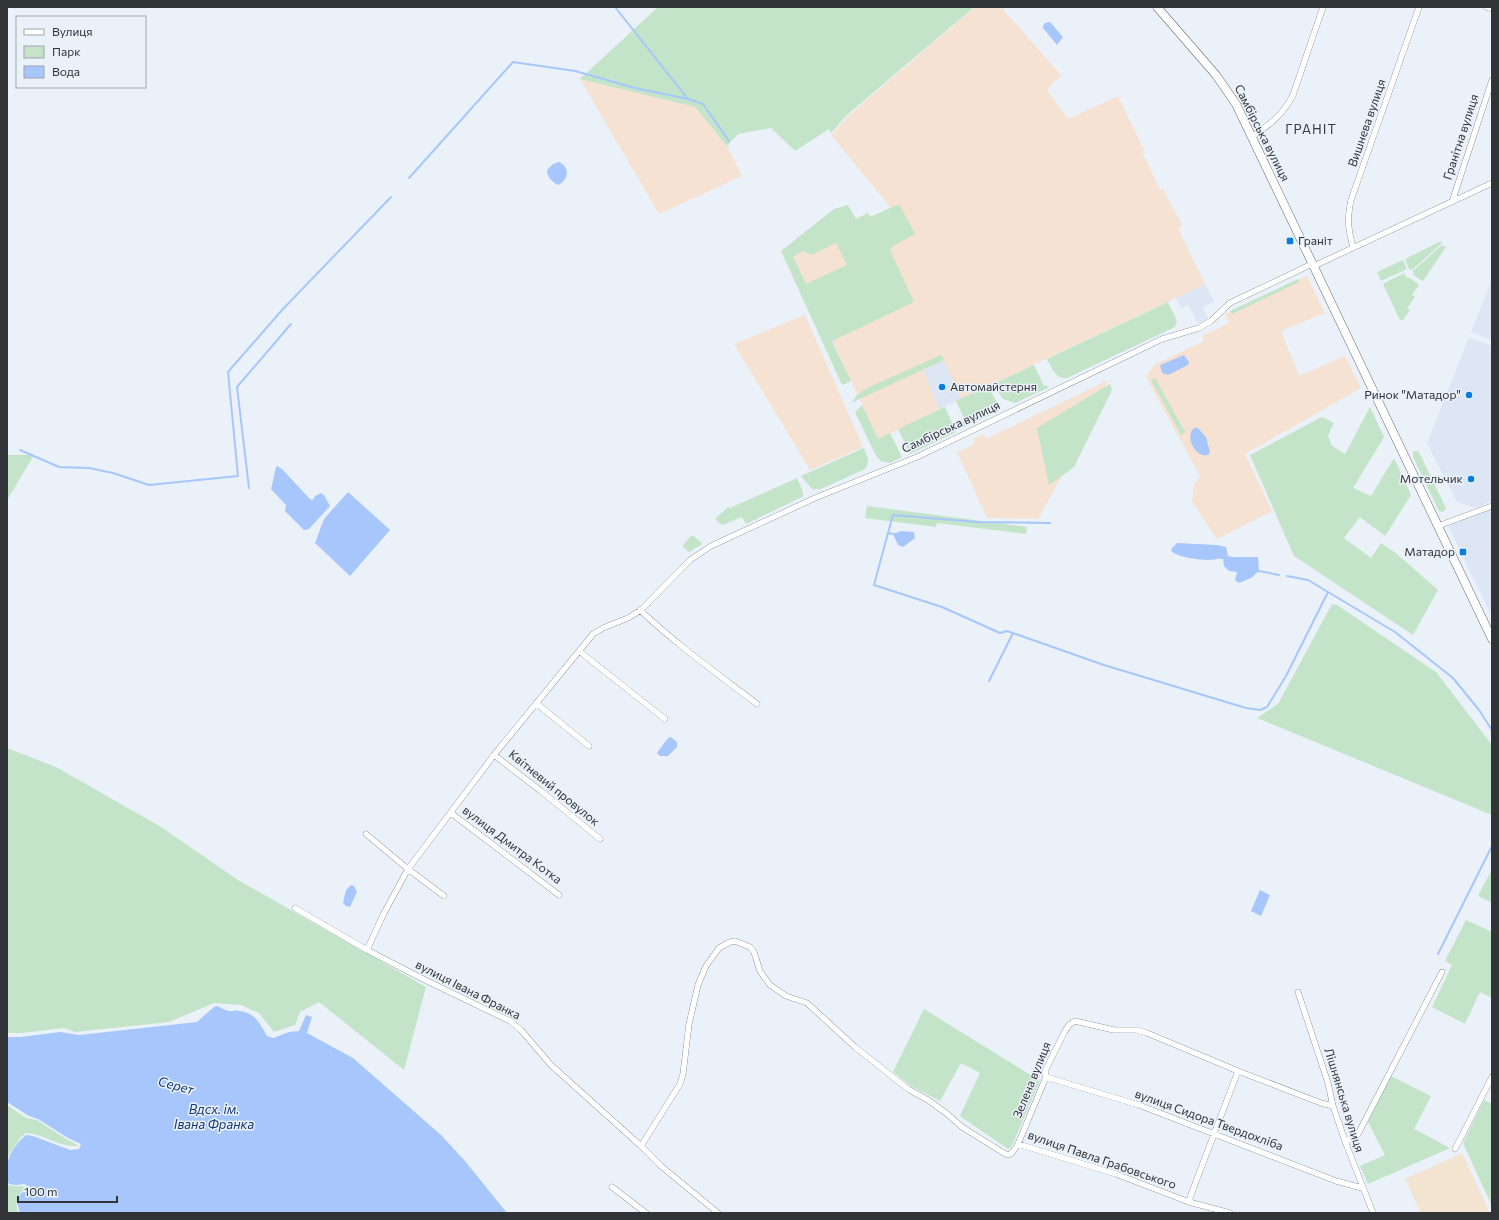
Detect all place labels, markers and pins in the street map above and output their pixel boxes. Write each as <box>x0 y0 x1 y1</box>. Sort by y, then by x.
place label: Граніт <box>1298 233 1333 247</box>
marker: Граніт <box>1285 236 1295 246</box>
place label: Автомайстерня <box>950 379 1037 393</box>
marker: Автомайстерня <box>937 382 947 392</box>
place label: Ринок "Матадор" <box>1364 387 1461 401</box>
marker: Ринок "Матадор" <box>1464 390 1474 400</box>
place label: Мотельчик <box>1400 471 1464 485</box>
marker: Мотельчик <box>1466 474 1476 484</box>
place label: Матадор <box>1404 544 1455 558</box>
marker: Матадор <box>1458 547 1468 557</box>

